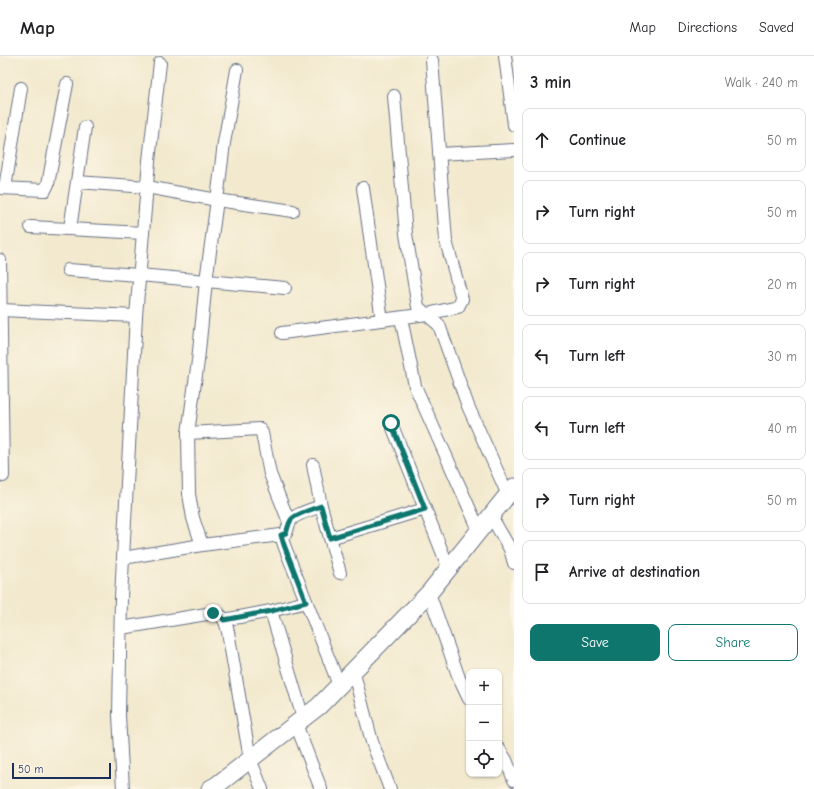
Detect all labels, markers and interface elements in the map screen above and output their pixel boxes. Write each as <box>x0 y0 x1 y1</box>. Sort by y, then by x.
text: Map <box>20 17 55 39</box>
text: Map <box>629 19 656 36</box>
text: Directions <box>678 19 737 36</box>
text: Saved <box>759 19 794 36</box>
text: 3 min <box>530 73 571 92</box>
text: Walk · 240 m <box>725 75 798 90</box>
icon: ahead <box>531 129 553 151</box>
text: Continue <box>569 131 626 149</box>
text: 50 m <box>767 133 797 148</box>
icon: right <box>531 201 553 223</box>
text: Turn right <box>569 203 635 221</box>
text: 50 m <box>767 205 797 220</box>
icon: right <box>531 273 553 295</box>
text: Turn right <box>569 275 635 293</box>
text: 20 m <box>767 277 797 292</box>
icon: left <box>531 345 553 367</box>
text: Turn left <box>569 347 625 365</box>
text: 30 m <box>767 349 797 364</box>
route start <box>382 414 400 432</box>
icon: left <box>531 417 553 439</box>
text: Turn left <box>569 419 625 437</box>
text: 40 m <box>768 421 797 436</box>
icon: right <box>531 489 553 511</box>
text: Turn right <box>569 491 635 509</box>
text: 50 m <box>767 493 797 508</box>
icon: arrive <box>531 561 553 583</box>
text: Arrive at destination <box>569 563 700 581</box>
route end <box>204 604 222 622</box>
button: Save <box>530 624 660 661</box>
button: Share <box>668 624 798 661</box>
map controls <box>466 669 502 777</box>
button: + <box>466 669 502 705</box>
button: − <box>466 705 502 741</box>
button: locate <box>466 741 502 777</box>
scale bar <box>12 761 111 780</box>
text: 50 m <box>18 763 43 776</box>

